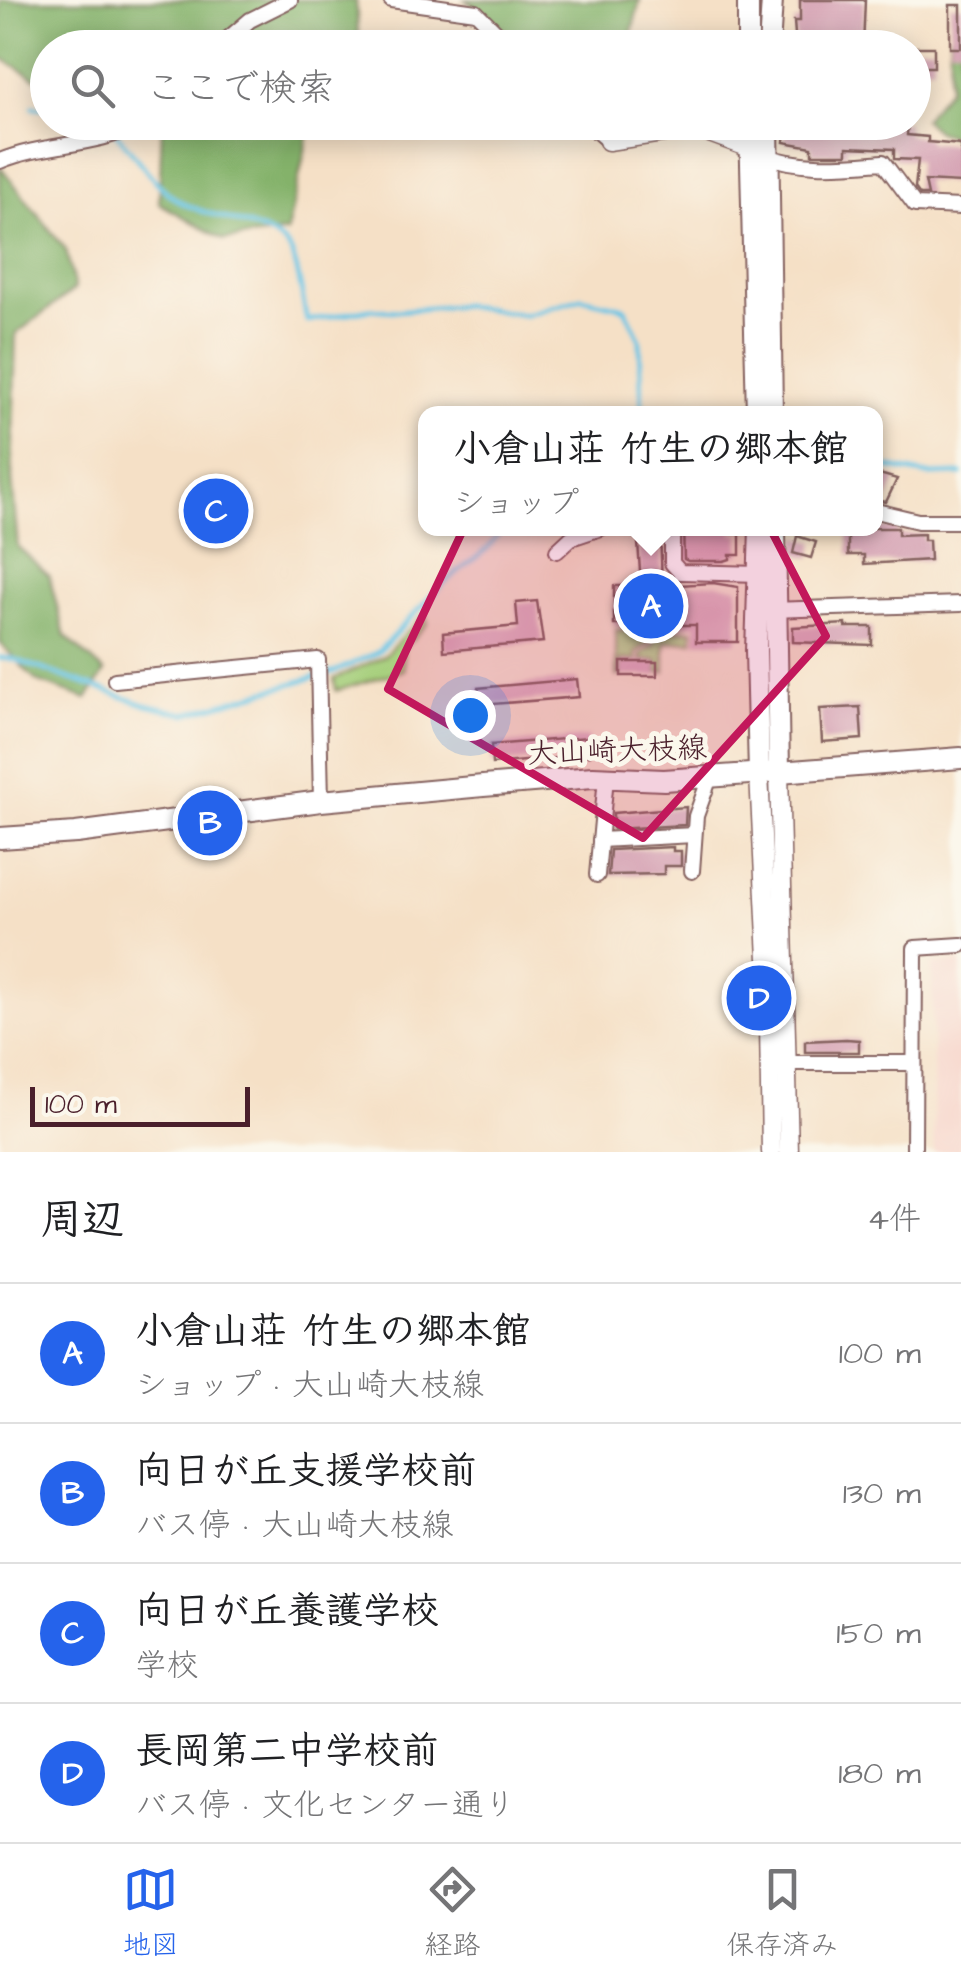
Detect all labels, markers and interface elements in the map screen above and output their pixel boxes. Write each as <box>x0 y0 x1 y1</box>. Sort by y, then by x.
search box <box>30 30 931 140</box>
icon: search <box>65 58 120 113</box>
text: ここで検索 <box>145 63 335 115</box>
popup <box>418 406 883 536</box>
text: 小倉山荘 竹生の郷本館 <box>453 424 848 476</box>
pin: C <box>184 474 248 548</box>
text: ショップ <box>453 481 580 526</box>
pin: A <box>618 568 684 644</box>
your location <box>445 690 496 741</box>
street label: 大山崎大枝線 <box>526 727 708 775</box>
pin: B <box>178 786 242 860</box>
pin: D <box>726 960 792 1036</box>
scale bar <box>30 1082 250 1126</box>
text: 100 m <box>45 1085 117 1124</box>
text: 周辺 <box>40 1192 124 1250</box>
text: 4件 <box>867 1197 921 1242</box>
text: 小倉山荘 竹生の郷本館 <box>135 1306 530 1358</box>
text: A <box>62 1331 83 1376</box>
text: 100 m <box>839 1331 921 1376</box>
text: ショップ · 大山崎大枝線 <box>135 1363 484 1408</box>
text: 向日が丘支援学校前 <box>135 1446 477 1498</box>
text: B <box>61 1471 84 1516</box>
text: 130 m <box>843 1471 921 1516</box>
text: バス停 · 大山崎大枝線 <box>135 1503 453 1548</box>
text: 向日が丘養護学校 <box>135 1586 439 1638</box>
text: C <box>61 1611 84 1656</box>
text: 150 m <box>836 1611 921 1656</box>
text: 学校 <box>135 1643 199 1688</box>
text: 長岡第二中学校前 <box>135 1726 439 1778</box>
text: D <box>62 1751 83 1796</box>
text: 180 m <box>838 1751 921 1796</box>
text: バス停 · 文化センター通り <box>135 1783 516 1828</box>
tab: 地図 <box>123 1862 179 1965</box>
tab: 経路 <box>424 1862 480 1965</box>
tab: 保存済み <box>726 1862 838 1965</box>

